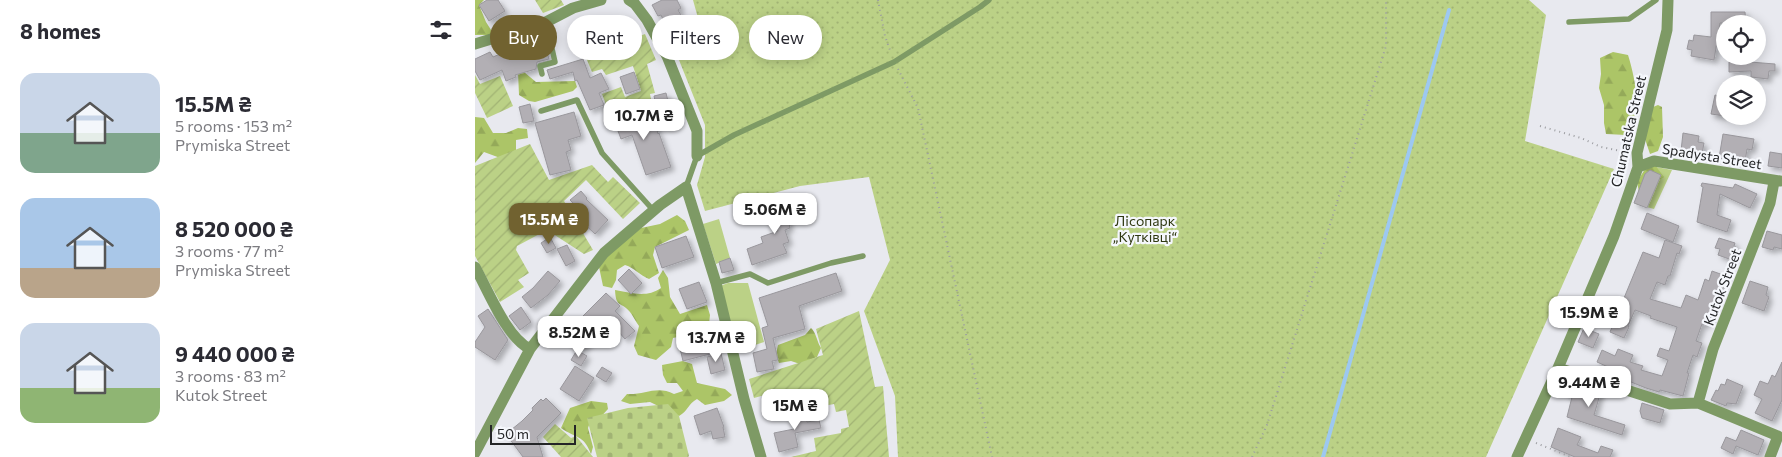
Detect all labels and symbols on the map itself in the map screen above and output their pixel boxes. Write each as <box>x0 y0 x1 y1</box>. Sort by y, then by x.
street label: Chumatska Street <box>1607 73 1649 189</box>
pin: 10.7M ₴ <box>598 98 690 141</box>
street label: Spadysta Street <box>1661 140 1763 172</box>
pin: 5.06M ₴ <box>729 192 821 235</box>
pin: 15.5M ₴ <box>503 202 595 245</box>
park label: Лісопарк „Кутківці“ <box>1113 212 1177 245</box>
street label: Kutok Street <box>1700 246 1745 328</box>
pin: 15.9M ₴ <box>1543 296 1635 338</box>
pin: 8.52M ₴ <box>533 316 625 358</box>
pin: 13.7M ₴ <box>670 320 762 363</box>
pin: 9.44M ₴ <box>1543 366 1635 408</box>
pin: 15M ₴ <box>760 388 830 431</box>
scale bar <box>490 422 576 445</box>

